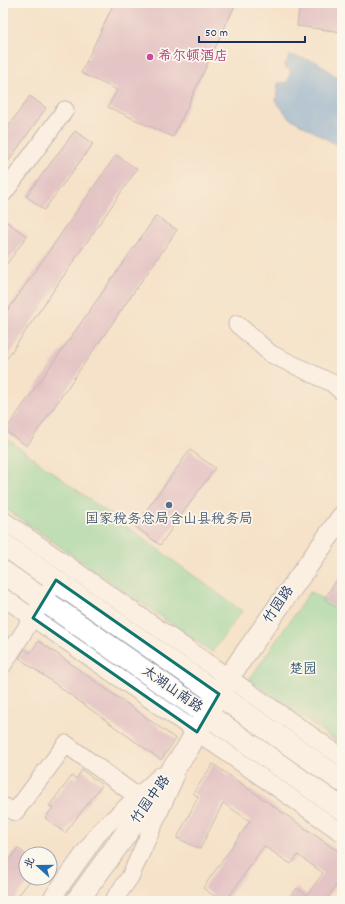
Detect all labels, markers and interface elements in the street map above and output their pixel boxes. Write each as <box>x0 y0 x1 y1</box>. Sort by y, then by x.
scale bar <box>199 18 305 44</box>
text: 50 m <box>205 25 228 42</box>
place label: 希尔顿酒店 <box>158 47 228 67</box>
marker: 希尔顿酒店 <box>145 52 155 62</box>
marker: 国家税务总局含山县税务局 <box>164 500 174 510</box>
place label: 国家税务总局含山县税务局 <box>85 510 253 530</box>
street label: 竹园路 <box>259 582 299 628</box>
park label: 楚园 <box>289 660 317 680</box>
street label: 太湖山南路 <box>138 662 206 718</box>
street label: 竹园中路 <box>126 771 176 829</box>
north arrow <box>18 846 58 886</box>
text: 北 <box>21 855 40 871</box>

